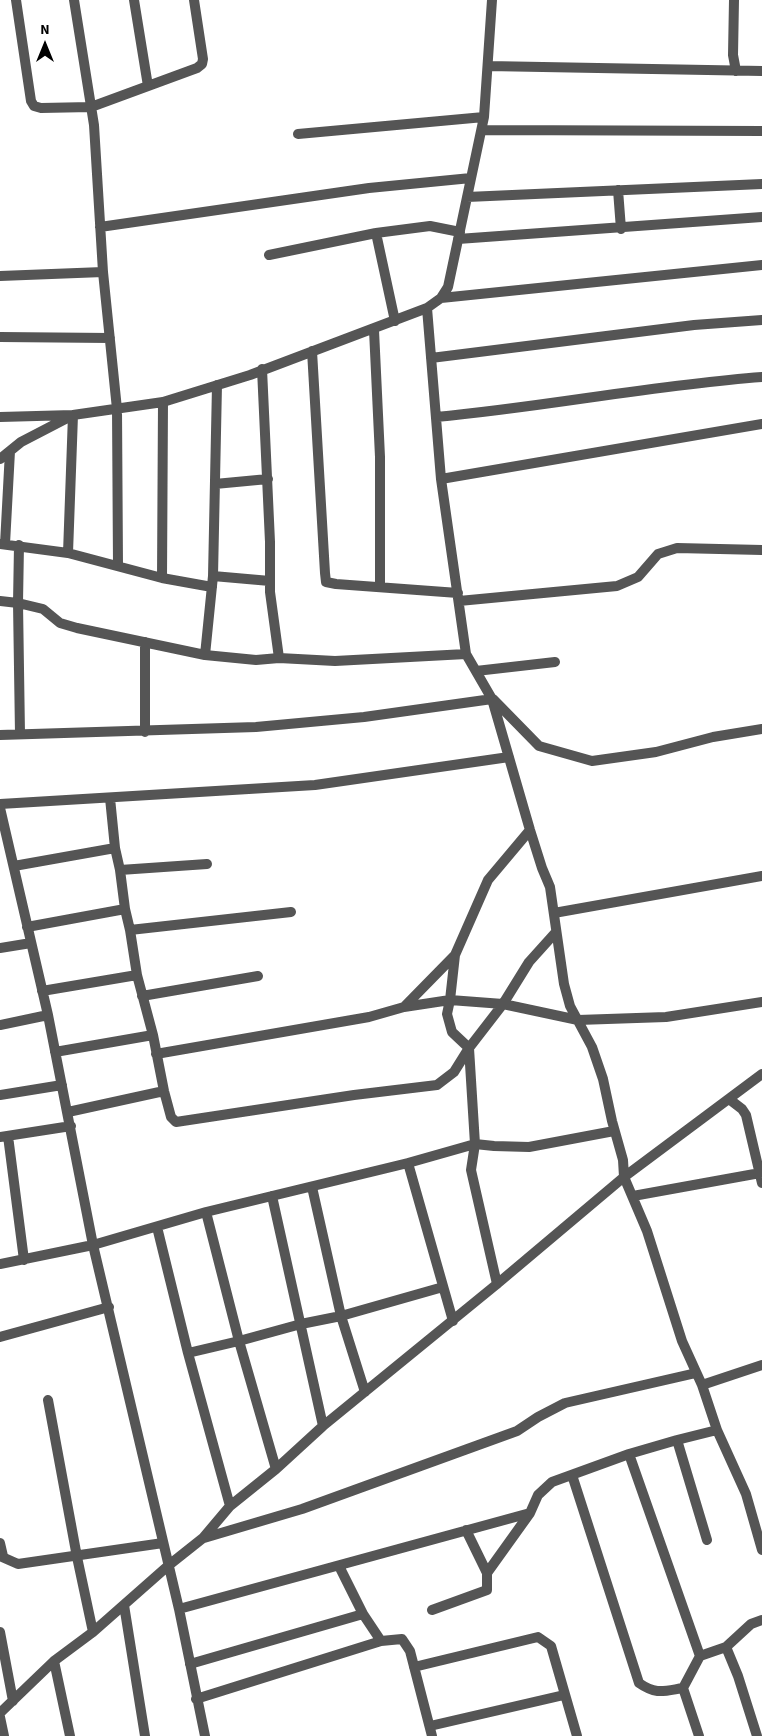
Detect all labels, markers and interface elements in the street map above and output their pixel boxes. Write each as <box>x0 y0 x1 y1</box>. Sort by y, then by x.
north arrow <box>20 20 70 70</box>
text: N <box>40 20 50 40</box>

